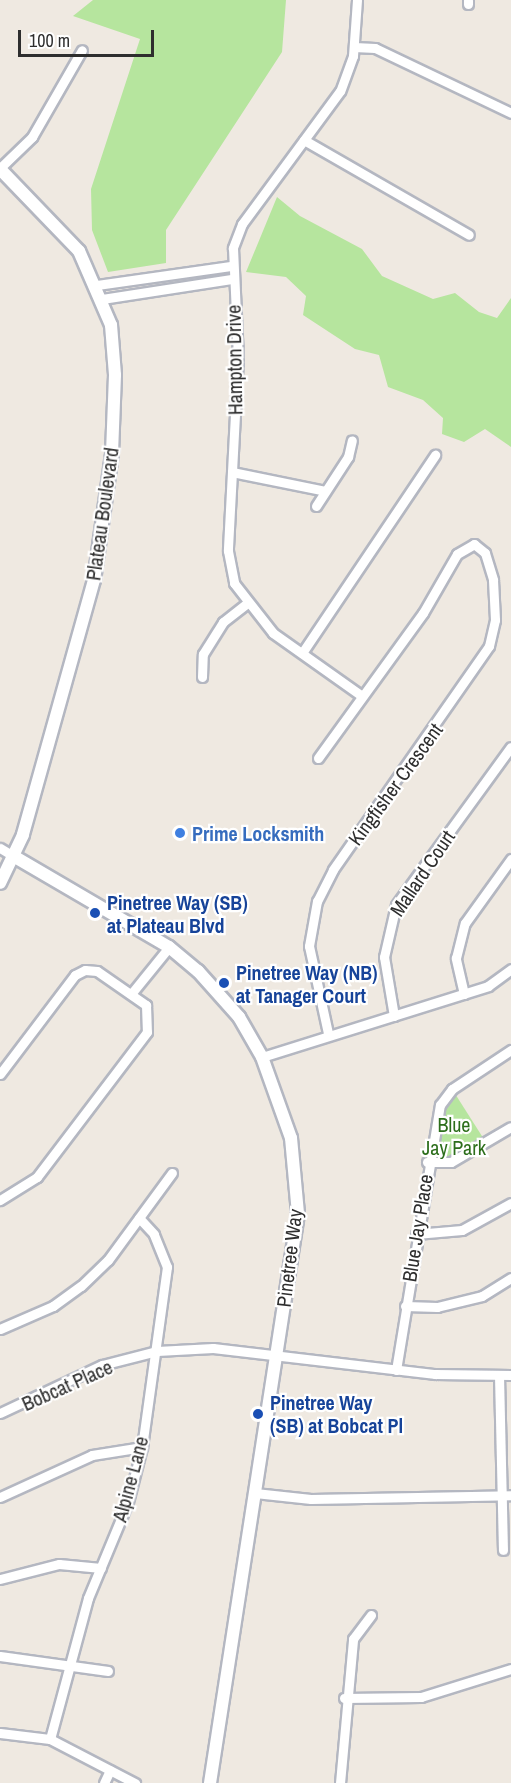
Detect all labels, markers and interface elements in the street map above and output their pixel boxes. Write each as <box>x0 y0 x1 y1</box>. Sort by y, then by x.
scale bar <box>21 18 158 56</box>
text: 100 m <box>29 28 70 53</box>
street label: Hampton Drive <box>221 305 247 415</box>
street label: Plateau Boulevard <box>81 446 123 582</box>
street label: Kingfisher Crescent <box>343 718 447 850</box>
place label: Prime Locksmith <box>192 821 324 845</box>
street label: Mallard Court <box>385 825 459 921</box>
marker: Prime Locksmith <box>173 826 187 840</box>
place label: Pinetree Way (SB) at Plateau Blvd <box>107 890 248 937</box>
marker: Pinetree Way (SB) at Plateau Blvd <box>88 906 102 920</box>
place label: Pinetree Way (NB) at Tanager Court <box>236 960 378 1007</box>
marker: Pinetree Way (NB) at Tanager Court <box>217 976 231 990</box>
park label: Blue Jay Park <box>422 1112 486 1159</box>
street label: Blue Jay Place <box>397 1173 437 1283</box>
street label: Pinetree Way <box>271 1208 307 1308</box>
street label: Bobcat Place <box>18 1354 116 1416</box>
place label: Pinetree Way (SB) at Bobcat Pl <box>270 1390 403 1437</box>
marker: Pinetree Way (SB) at Bobcat Pl <box>251 1407 265 1421</box>
street label: Alpine Lane <box>107 1434 153 1524</box>

